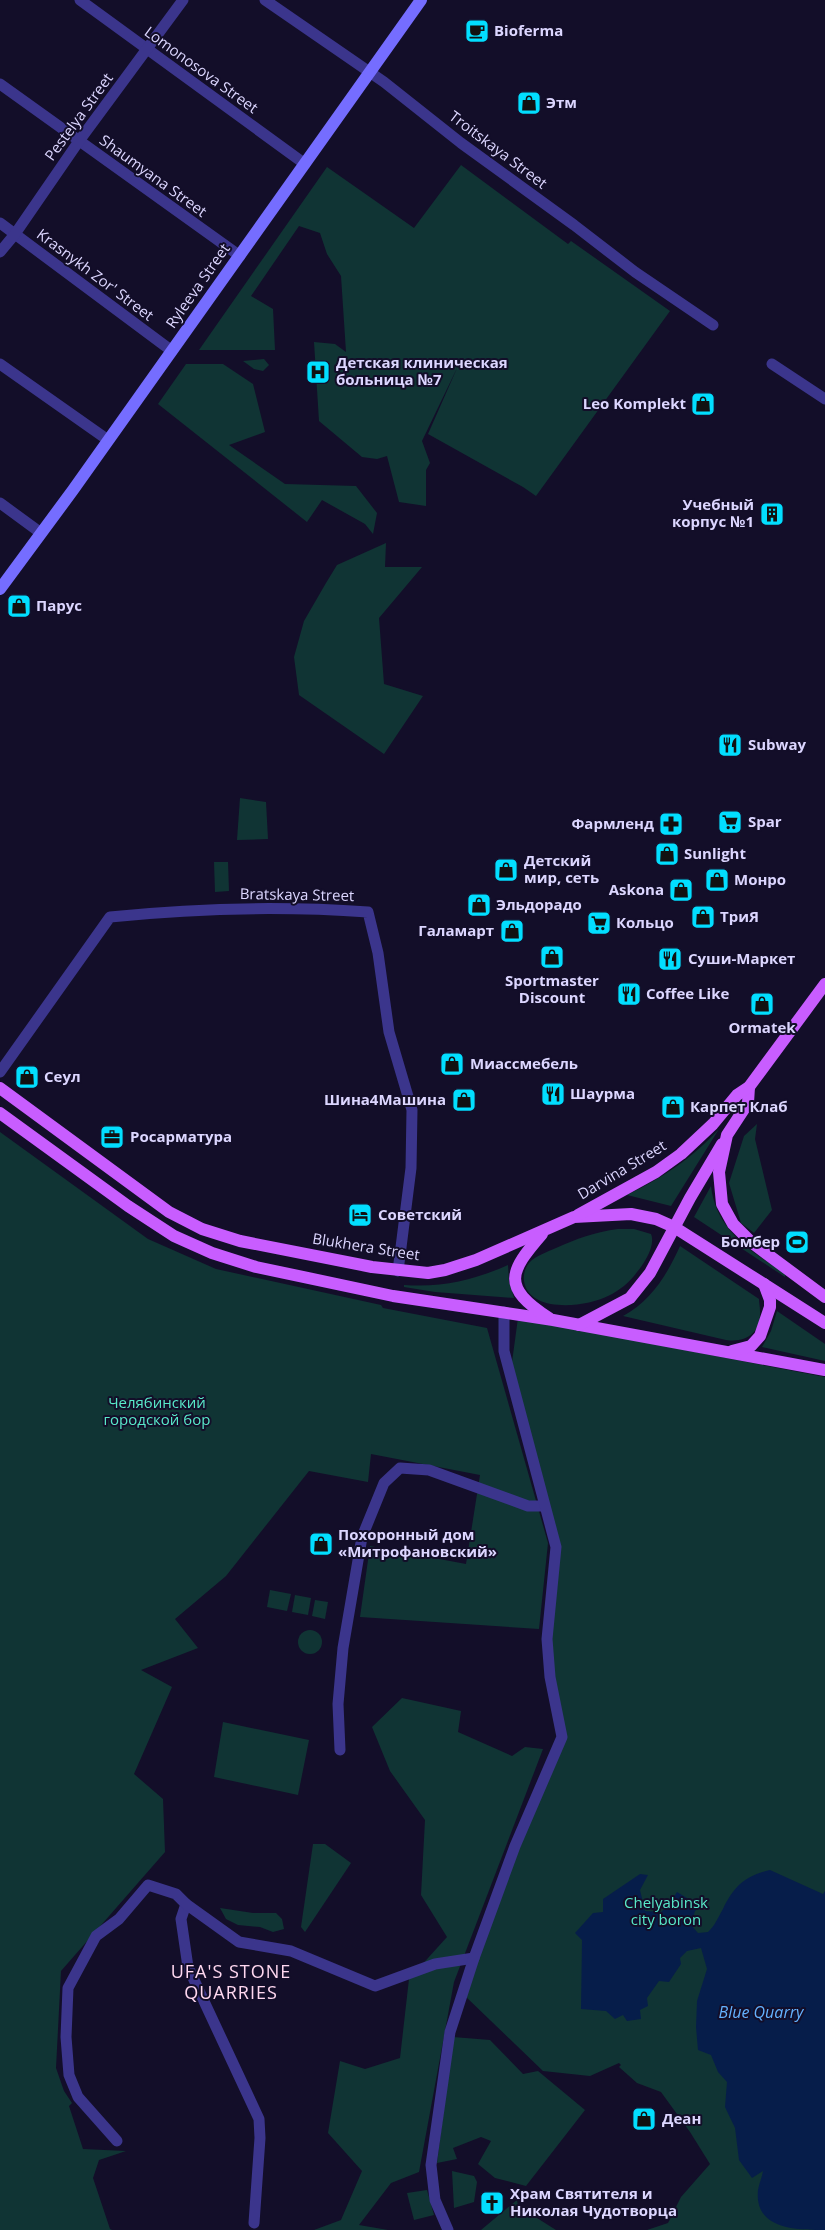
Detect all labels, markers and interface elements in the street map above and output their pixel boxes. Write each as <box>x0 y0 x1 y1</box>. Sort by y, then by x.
cafe icon: Bioferma <box>464 18 490 44</box>
place label: Bioferma <box>494 20 563 40</box>
street label: Lomonosova Street <box>141 21 262 117</box>
street label: Pestelya Street <box>40 69 117 164</box>
shop icon: Этм <box>516 90 542 116</box>
place label: Этм <box>546 92 577 112</box>
street label: Troitskaya Street <box>446 106 552 193</box>
street label: Shaumyana Street <box>96 129 211 221</box>
street label: Krasnykh Zor' Street <box>33 224 158 325</box>
street label: Ryleeva Street <box>161 239 234 332</box>
place label: Детская клиническая больница №7 <box>336 352 508 389</box>
hospital icon: Детская клиническая больница №7 <box>305 359 331 385</box>
shop icon: Leo Komplekt <box>690 391 716 417</box>
place label: Leo Komplekt <box>583 393 686 413</box>
place label: Учебный корпус №1 <box>672 494 754 531</box>
building icon: Учебный корпус №1 <box>759 501 785 527</box>
shop icon: Парус <box>6 593 32 619</box>
place label: Парус <box>36 595 82 615</box>
restaurant icon: Subway <box>717 732 743 758</box>
place label: Subway <box>748 734 807 754</box>
supermarket icon: Spar <box>717 809 743 835</box>
pharmacy icon: Фармленд <box>658 811 684 837</box>
place label: Spar <box>748 811 782 831</box>
place label: Фармленд <box>571 813 654 833</box>
shop icon: Sunlight <box>654 841 680 867</box>
place label: Sunlight <box>684 843 746 863</box>
place label: Детский мир, сеть <box>524 850 599 887</box>
shop icon: Детский мир, сеть <box>493 857 519 883</box>
shop icon: Монро <box>704 867 730 893</box>
place label: Монро <box>734 869 786 889</box>
shop icon: Askona <box>668 877 694 903</box>
place label: Askona <box>609 879 664 899</box>
street label: Bratskaya Street <box>240 883 354 905</box>
shop icon: Эльдорадо <box>466 892 492 918</box>
place label: Эльдорадо <box>496 894 582 914</box>
shop icon: ТриЯ <box>690 904 716 930</box>
place label: ТриЯ <box>720 906 759 926</box>
supermarket icon: Кольцо <box>586 910 612 936</box>
place label: Кольцо <box>616 912 674 932</box>
shop icon: Галамарт <box>499 918 525 944</box>
place label: Галамарт <box>418 920 494 940</box>
shop icon: Sportmaster Discount <box>539 944 565 970</box>
restaurant icon: Суши-Маркет <box>657 946 683 972</box>
place label: Суши-Маркет <box>688 948 795 968</box>
place label: Sportmaster Discount <box>505 970 599 1007</box>
restaurant icon: Coffee Like <box>616 981 642 1007</box>
place label: Coffee Like <box>646 983 729 1003</box>
shop icon: Ormatek <box>749 991 775 1017</box>
place label: Ormatek <box>728 1017 796 1037</box>
shop icon: Миассмебель <box>439 1051 465 1077</box>
place label: Миассмебель <box>470 1053 578 1073</box>
shop icon: Сеул <box>14 1064 40 1090</box>
place label: Сеул <box>44 1066 81 1086</box>
restaurant icon: Шаурма <box>540 1081 566 1107</box>
place label: Шаурма <box>570 1083 635 1103</box>
shop icon: Шина4Машина <box>451 1087 477 1113</box>
place label: Шина4Машина <box>324 1089 446 1109</box>
shop icon: Карпет Клаб <box>660 1094 686 1120</box>
place label: Карпет Клаб <box>690 1096 788 1116</box>
office icon: Росарматура <box>99 1124 125 1150</box>
place label: Росарматура <box>130 1126 232 1146</box>
street label: Darvina Street <box>573 1135 669 1203</box>
hotel icon: Советский <box>347 1202 373 1228</box>
place label: Советский <box>378 1204 462 1224</box>
street label: Blukhera Street <box>311 1228 421 1264</box>
sports icon: Бомбер <box>784 1229 810 1255</box>
place label: Бомбер <box>721 1231 780 1251</box>
park label: Челябинский городской бор <box>104 1392 210 1429</box>
place label: Похоронный дом «Митрофановский» <box>338 1524 497 1561</box>
shop icon: Похоронный дом «Митрофановский» <box>308 1531 334 1557</box>
park label: Chelyabinsk city boron <box>624 1892 708 1929</box>
district label: UFA'S STONE QUARRIES <box>171 1959 291 2004</box>
water label: Blue Quarry <box>719 2001 805 2023</box>
shop icon: Деан <box>631 2106 657 2132</box>
place label: Деан <box>662 2108 701 2128</box>
place label: Храм Святителя и Николая Чудотворца <box>510 2183 677 2220</box>
church icon: Храм Святителя и Николая Чудотворца <box>479 2190 505 2216</box>

